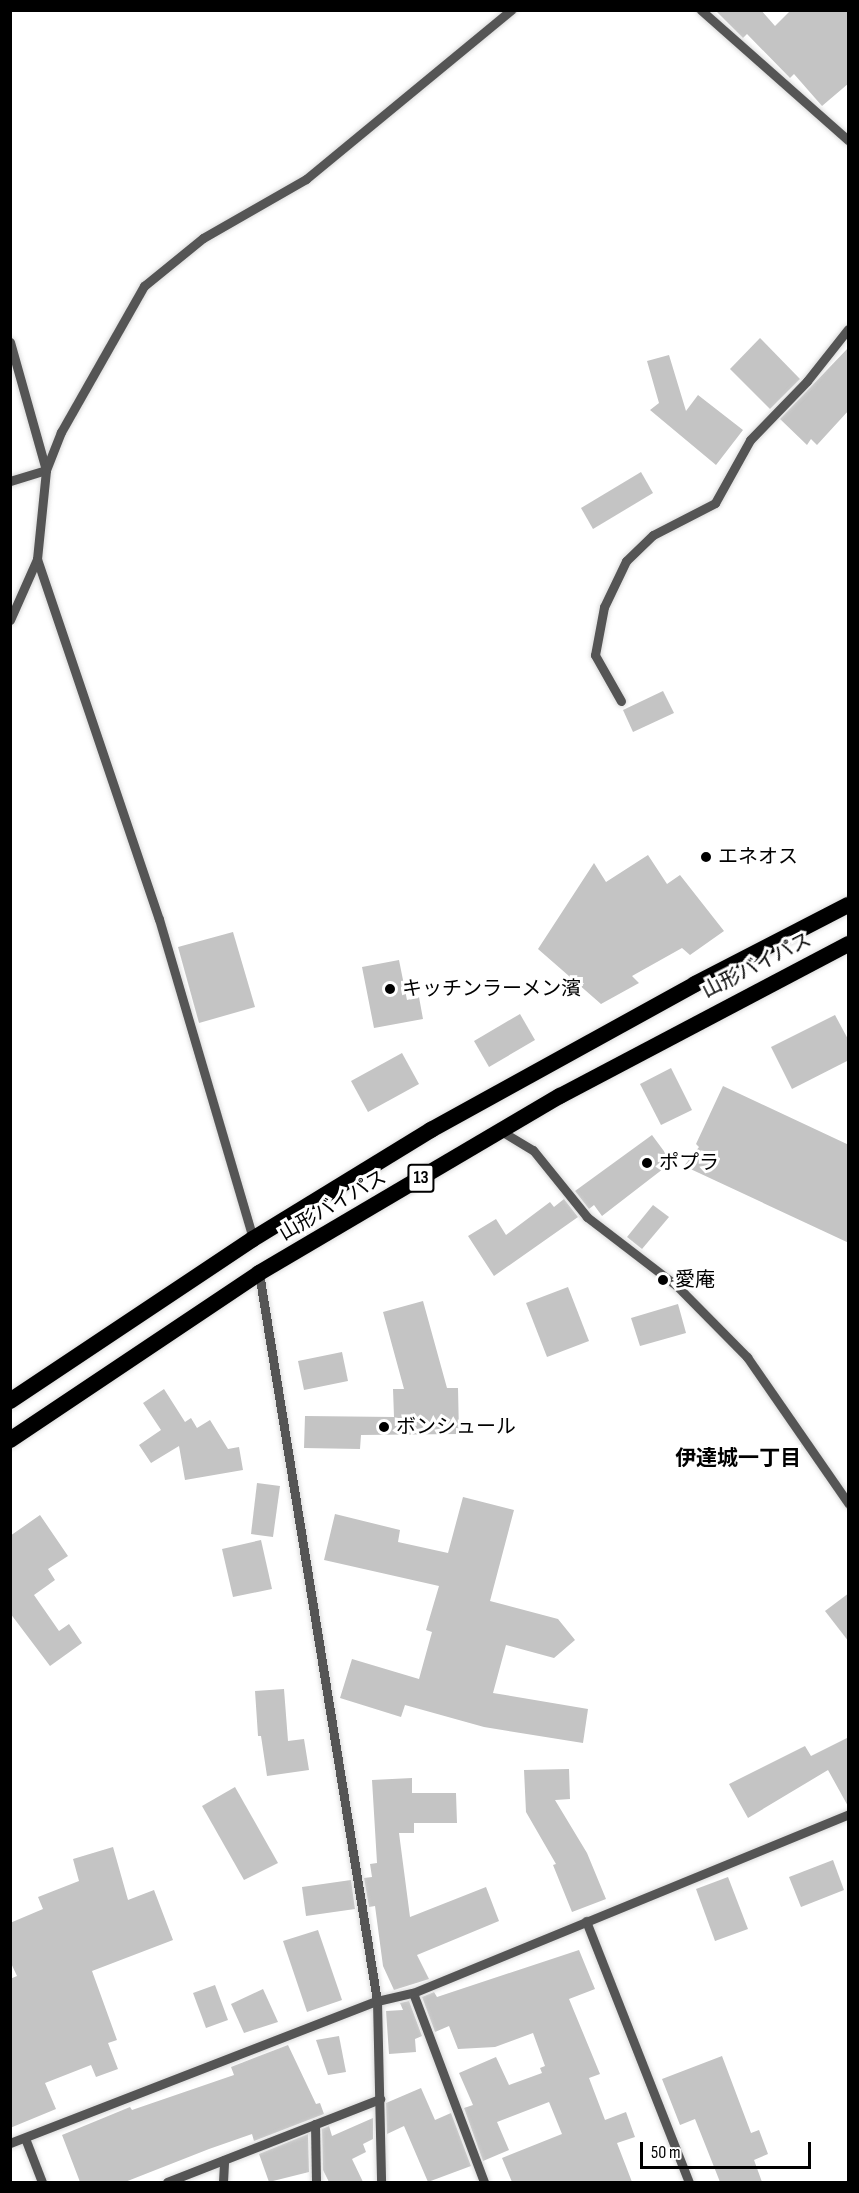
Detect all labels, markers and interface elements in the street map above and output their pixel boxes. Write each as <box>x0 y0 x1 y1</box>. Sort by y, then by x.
place label: エネオス <box>718 845 798 869</box>
marker: エネオス <box>699 850 713 864</box>
street label: 山形バイパス <box>698 928 816 1004</box>
place label: キッチンラーメン濱 <box>402 977 582 1001</box>
marker: キッチンラーメン濱 <box>383 982 397 996</box>
place label: ポプラ <box>659 1151 719 1175</box>
marker: ポプラ <box>640 1156 654 1170</box>
road number: 13 <box>406 1163 436 1193</box>
street label: 山形バイパス <box>275 1166 391 1246</box>
place label: 愛庵 <box>675 1268 715 1292</box>
marker: 愛庵 <box>656 1273 670 1287</box>
place label: ボンシュール <box>396 1415 516 1439</box>
marker: ボンシュール <box>377 1420 391 1434</box>
district label: 伊達城一丁目 <box>675 1446 801 1472</box>
scale bar <box>643 2130 814 2168</box>
text: 50 m <box>651 2142 681 2163</box>

